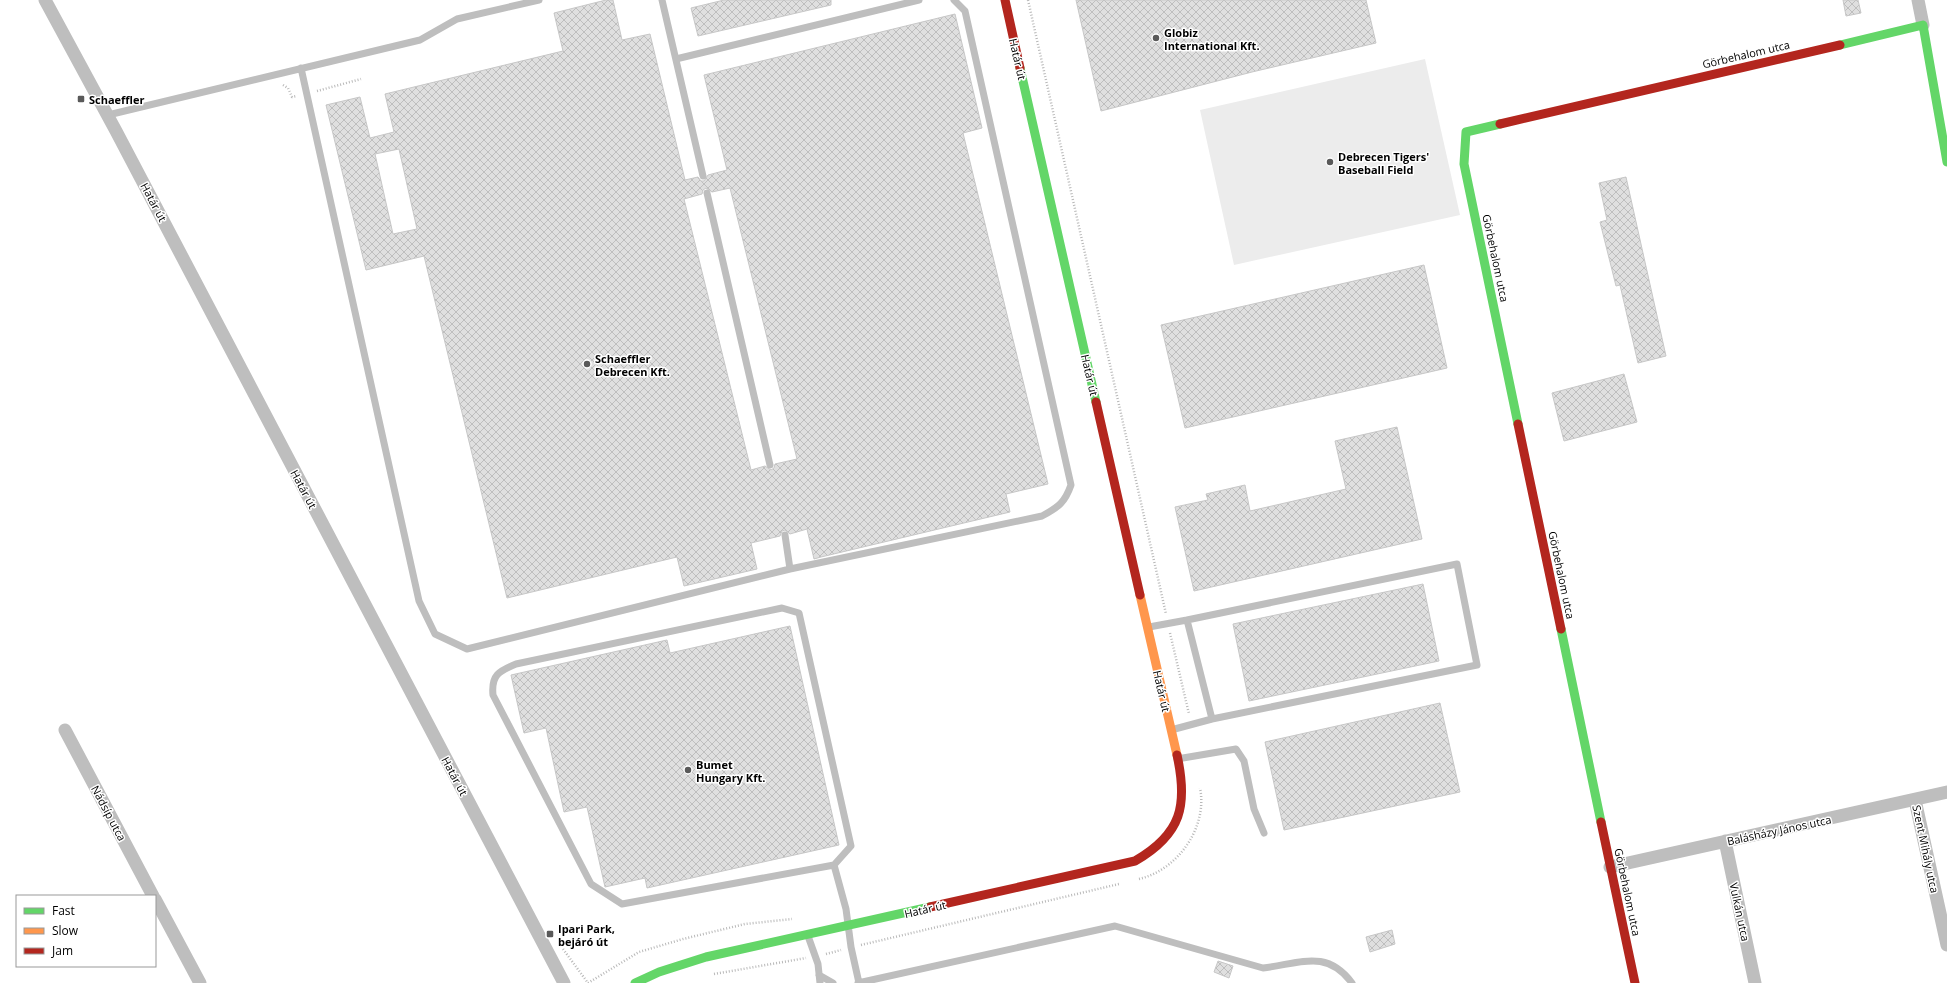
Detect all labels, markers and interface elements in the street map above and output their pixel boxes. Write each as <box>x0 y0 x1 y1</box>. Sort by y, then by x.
place label: Globiz International Kft. <box>1164 25 1260 53</box>
marker: Globiz International Kft. <box>1151 33 1161 43</box>
street label: Határ út <box>1006 37 1030 81</box>
street label: Görbehalom utca <box>1701 37 1791 71</box>
place label: Schaeffler <box>89 92 144 107</box>
marker: Schaeffler <box>76 94 86 104</box>
place label: Debrecen Tigers' Baseball Field <box>1338 149 1429 177</box>
marker: Debrecen Tigers' Baseball Field <box>1325 157 1335 167</box>
street label: Határ út <box>137 180 171 224</box>
street label: Görbehalom utca <box>1479 213 1513 303</box>
place label: Schaeffler Debrecen Kft. <box>595 351 670 379</box>
street label: Határ út <box>1078 353 1102 397</box>
marker: Schaeffler Debrecen Kft. <box>582 359 592 369</box>
street label: Határ út <box>287 467 321 511</box>
street label: Görbehalom utca <box>1545 530 1579 620</box>
street label: Határ út <box>1150 669 1174 713</box>
street label: Határ út <box>438 754 472 798</box>
place label: Bumet Hungary Kft. <box>696 757 765 785</box>
marker: Bumet Hungary Kft. <box>683 765 693 775</box>
street label: Nádsíp utca <box>88 783 130 843</box>
street label: Szent Mihály utca <box>1909 804 1943 894</box>
street label: Balásházy János utca <box>1725 812 1833 848</box>
street label: Görbehalom utca <box>1611 847 1645 937</box>
street label: Vulkán utca <box>1726 881 1754 943</box>
legend <box>16 895 156 967</box>
street label: Határ út <box>903 897 947 921</box>
text: Fast <box>52 902 75 919</box>
place label: Ipari Park, bejáró út <box>558 921 615 949</box>
text: Slow <box>52 922 79 939</box>
marker: Ipari Park, bejáró út <box>545 929 555 939</box>
text: Jam <box>51 942 73 959</box>

